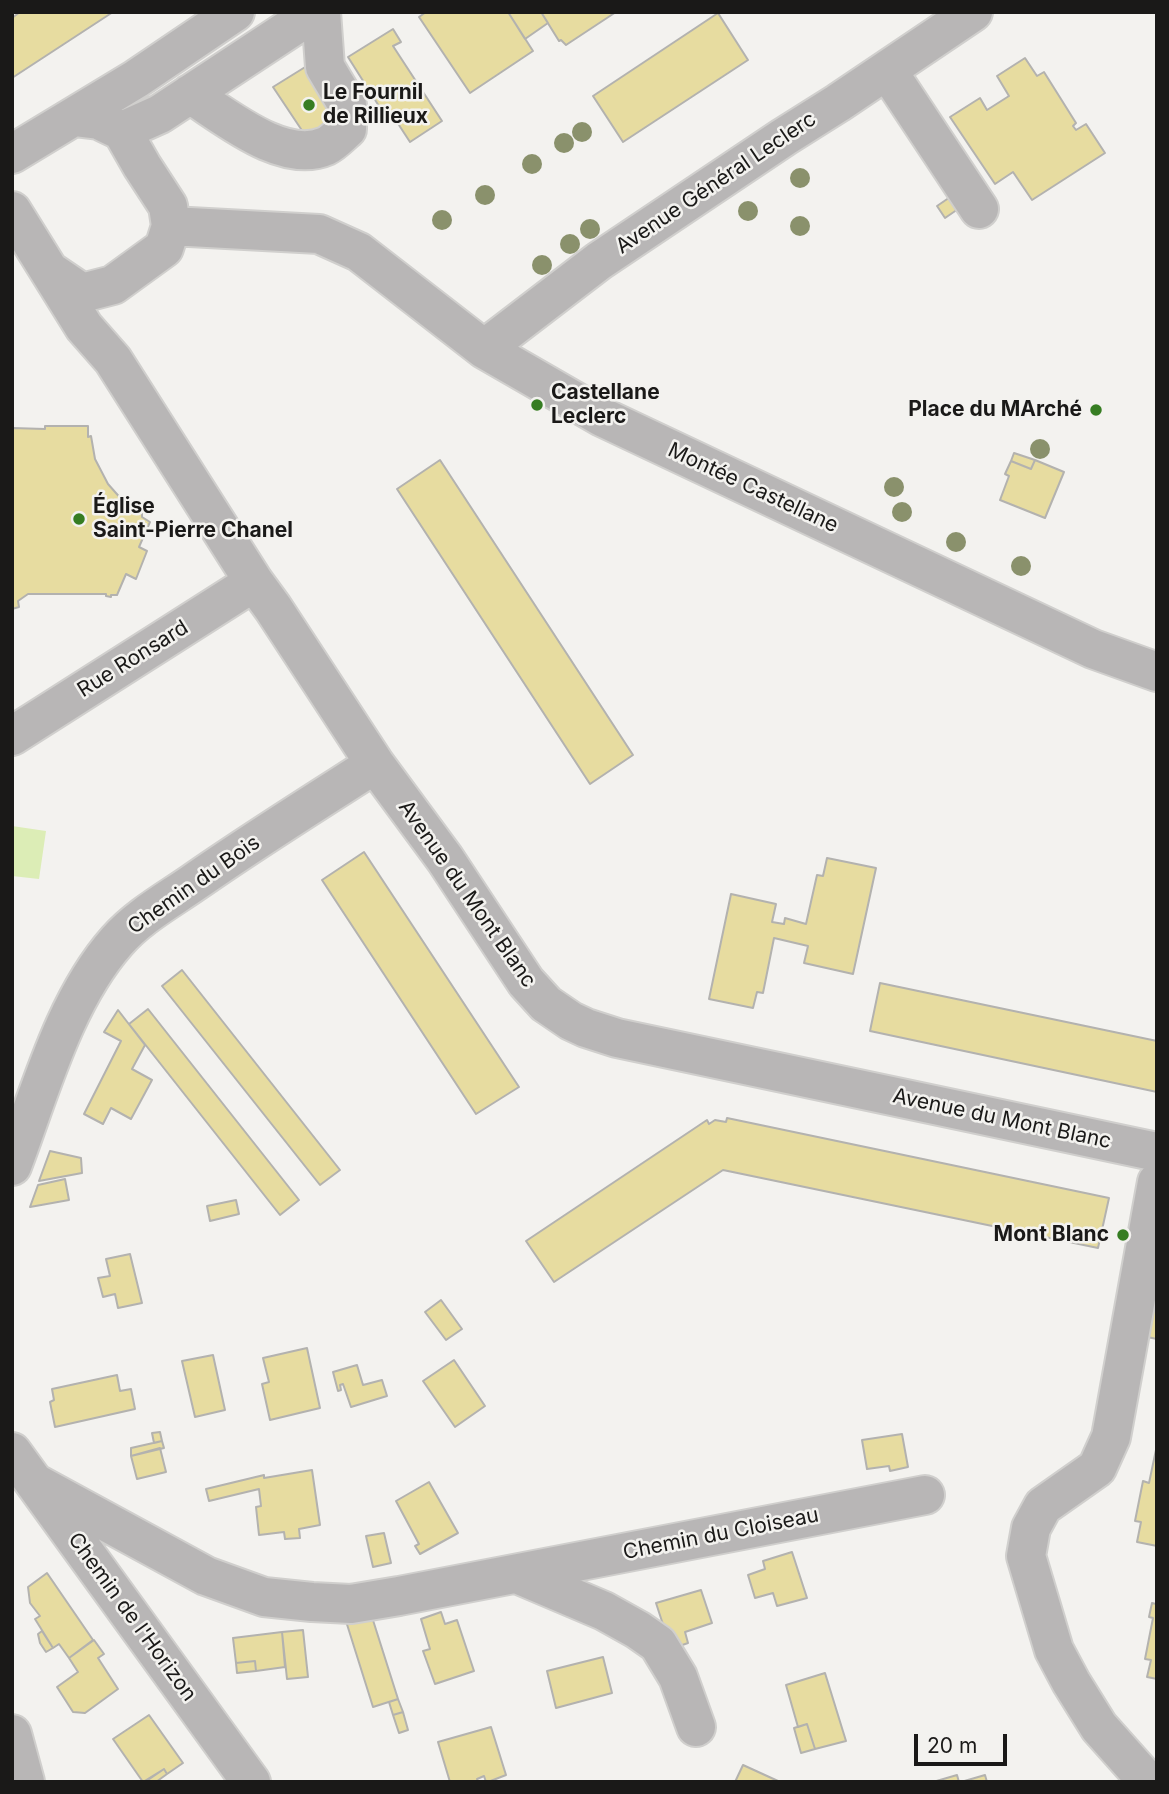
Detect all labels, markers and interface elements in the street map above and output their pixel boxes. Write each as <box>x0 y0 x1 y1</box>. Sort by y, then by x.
place label: Le Fournil de Rillieux <box>323 80 428 130</box>
marker: Le Fournil de Rillieux <box>301 97 317 113</box>
street label: Avenue Général Leclerc <box>611 107 821 259</box>
place label: Castellane Leclerc <box>551 380 660 430</box>
marker: Castellane Leclerc <box>529 397 545 413</box>
place label: Place du MArché <box>908 397 1082 423</box>
marker: Place du MArché <box>1088 402 1104 418</box>
street label: Montée Castellane <box>664 438 842 538</box>
place label: Église Saint-Pierre Chanel <box>93 494 293 544</box>
marker: Église Saint-Pierre Chanel <box>71 511 87 527</box>
street label: Rue Ronsard <box>73 615 193 703</box>
street label: Avenue du Mont Blanc <box>393 796 541 992</box>
street label: Chemin du Bois <box>123 830 265 940</box>
street label: Avenue du Mont Blanc <box>891 1084 1113 1154</box>
place label: Mont Blanc <box>994 1222 1109 1248</box>
marker: Mont Blanc <box>1115 1227 1131 1243</box>
street label: Chemin du Cloiseau <box>621 1503 821 1565</box>
street label: Chemin de l'Horizon <box>62 1528 202 1706</box>
scale bar <box>917 1720 1010 1764</box>
text: 20 m <box>927 1733 977 1758</box>

